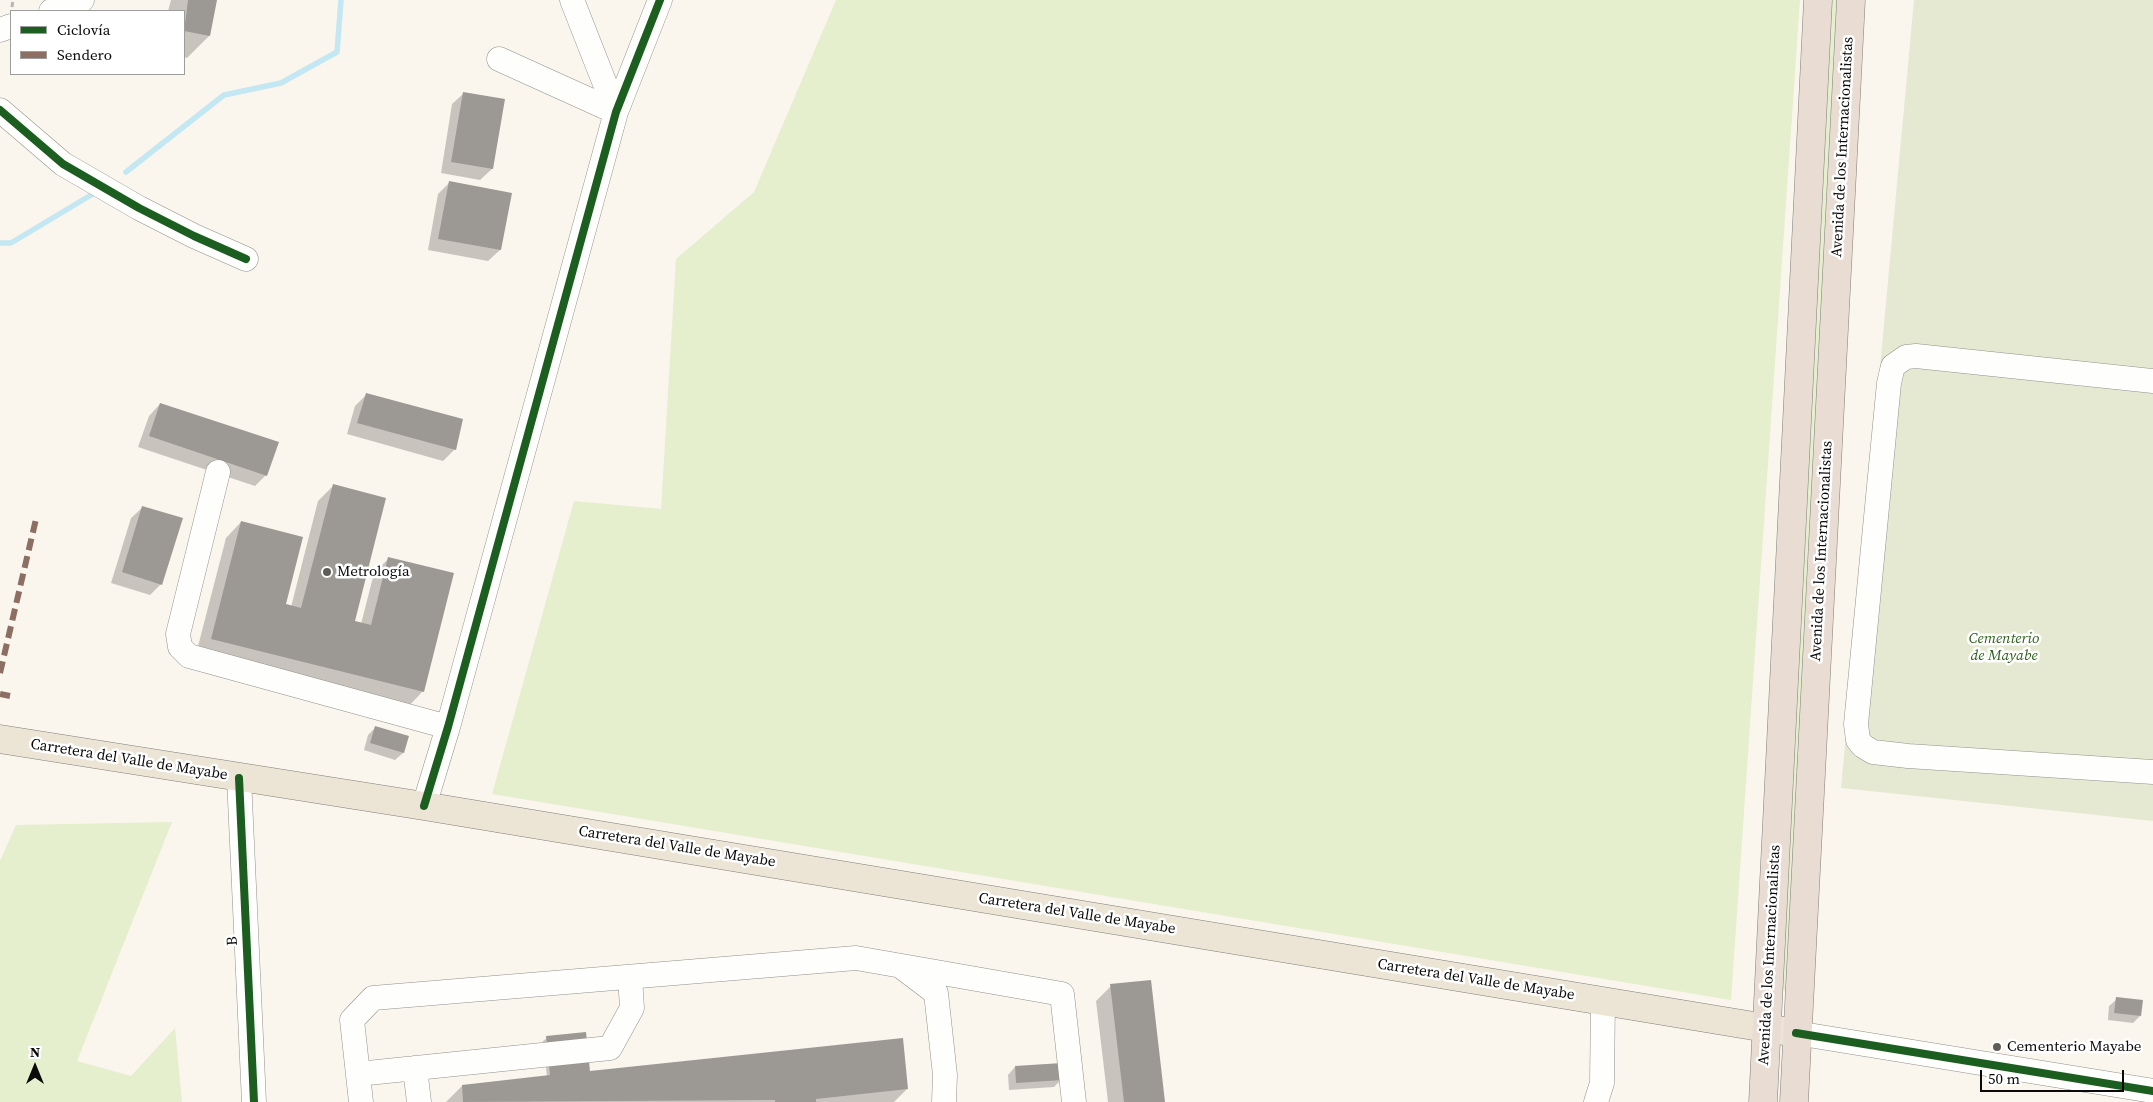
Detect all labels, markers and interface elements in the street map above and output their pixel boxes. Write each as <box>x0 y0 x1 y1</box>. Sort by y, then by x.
legend <box>10 10 185 75</box>
text: Ciclovía <box>57 19 110 40</box>
street label: Avenida de los Internacionalistas <box>1828 36 1858 258</box>
text: Sendero <box>57 44 112 65</box>
street label: Avenida de los Internacionalistas <box>1807 440 1837 662</box>
place label: Metrología <box>337 563 410 581</box>
marker: Metrología <box>321 566 333 578</box>
park label: Cementerio de Mayabe <box>1969 630 2039 665</box>
street label: Carretera del Valle de Mayabe <box>29 736 229 784</box>
street label: Carretera del Valle de Mayabe <box>577 823 777 871</box>
street label: Avenida de los Internacionalistas <box>1755 844 1785 1066</box>
street label: Carretera del Valle de Mayabe <box>977 890 1177 938</box>
street label: B <box>224 936 242 946</box>
street label: Carretera del Valle de Mayabe <box>1376 956 1576 1004</box>
place label: Cementerio Mayabe <box>2007 1038 2141 1056</box>
marker: Cementerio Mayabe <box>1991 1041 2003 1053</box>
north arrow <box>10 1042 60 1092</box>
text: N <box>30 1042 40 1062</box>
scale bar <box>1983 1060 2127 1092</box>
text: 50 m <box>1988 1068 2020 1089</box>

